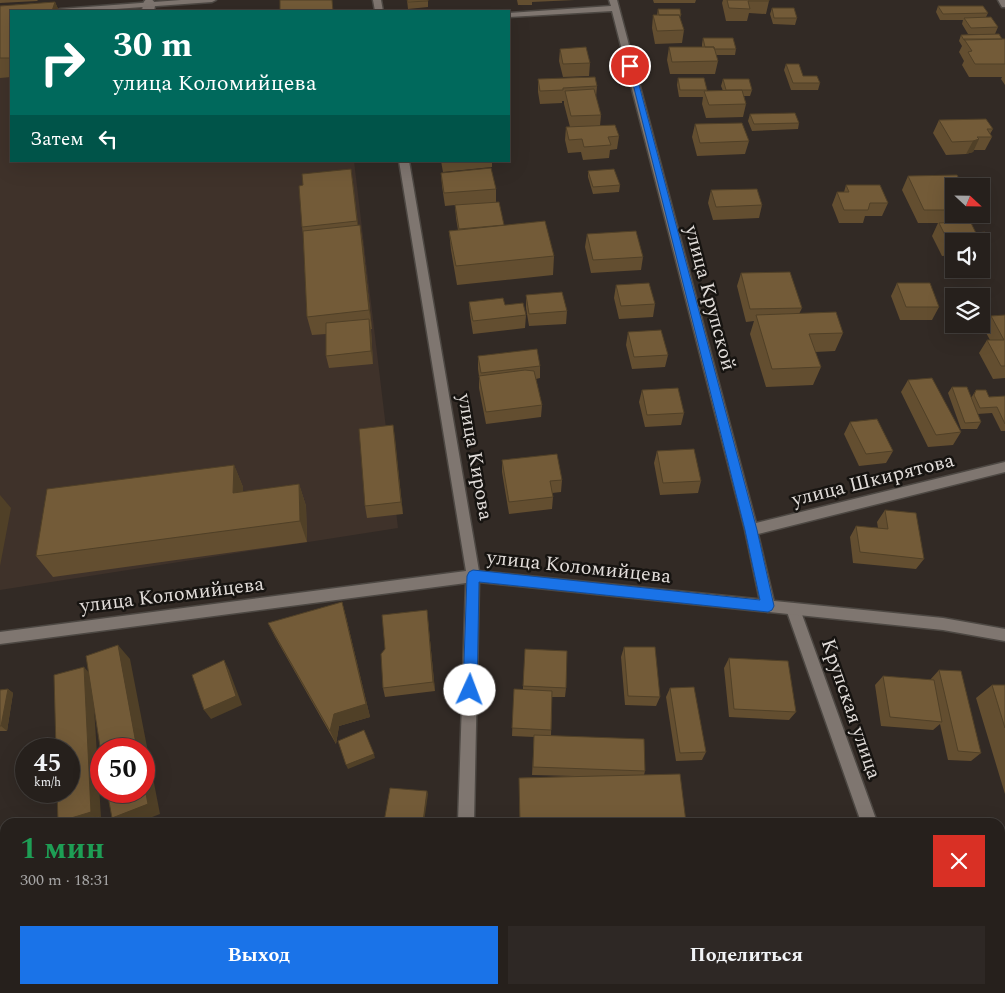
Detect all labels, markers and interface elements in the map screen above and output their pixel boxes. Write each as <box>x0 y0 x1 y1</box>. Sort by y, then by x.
text: 30 m <box>113 19 193 72</box>
icon: right <box>30 30 95 95</box>
pin <box>609 45 651 87</box>
icon: arrive <box>616 52 644 80</box>
text: улица Коломийцева <box>113 67 317 100</box>
text: Затем <box>30 125 84 154</box>
icon: left <box>94 125 122 153</box>
north arrow <box>945 178 990 222</box>
map controls <box>945 178 990 333</box>
street label: улица Крупской <box>676 221 744 374</box>
button: sound <box>945 233 990 278</box>
button: layers <box>945 288 990 333</box>
street label: улица Кирова <box>449 390 501 523</box>
street label: улица Шкирятова <box>788 445 958 515</box>
street label: улица Коломийцева <box>484 542 673 592</box>
street label: улица Коломийцева <box>77 569 266 621</box>
street label: Крупская улица <box>813 635 889 783</box>
position arrow <box>443 663 495 715</box>
speed limit sign: 50 <box>90 738 155 803</box>
text: 45 <box>33 745 62 783</box>
text: km/h <box>34 773 61 792</box>
text: 1 мин <box>20 826 105 872</box>
button: close <box>933 835 985 887</box>
text: 300 m · 18:31 <box>20 868 110 892</box>
button: Выход <box>20 926 498 984</box>
button: Поделиться <box>508 926 985 984</box>

